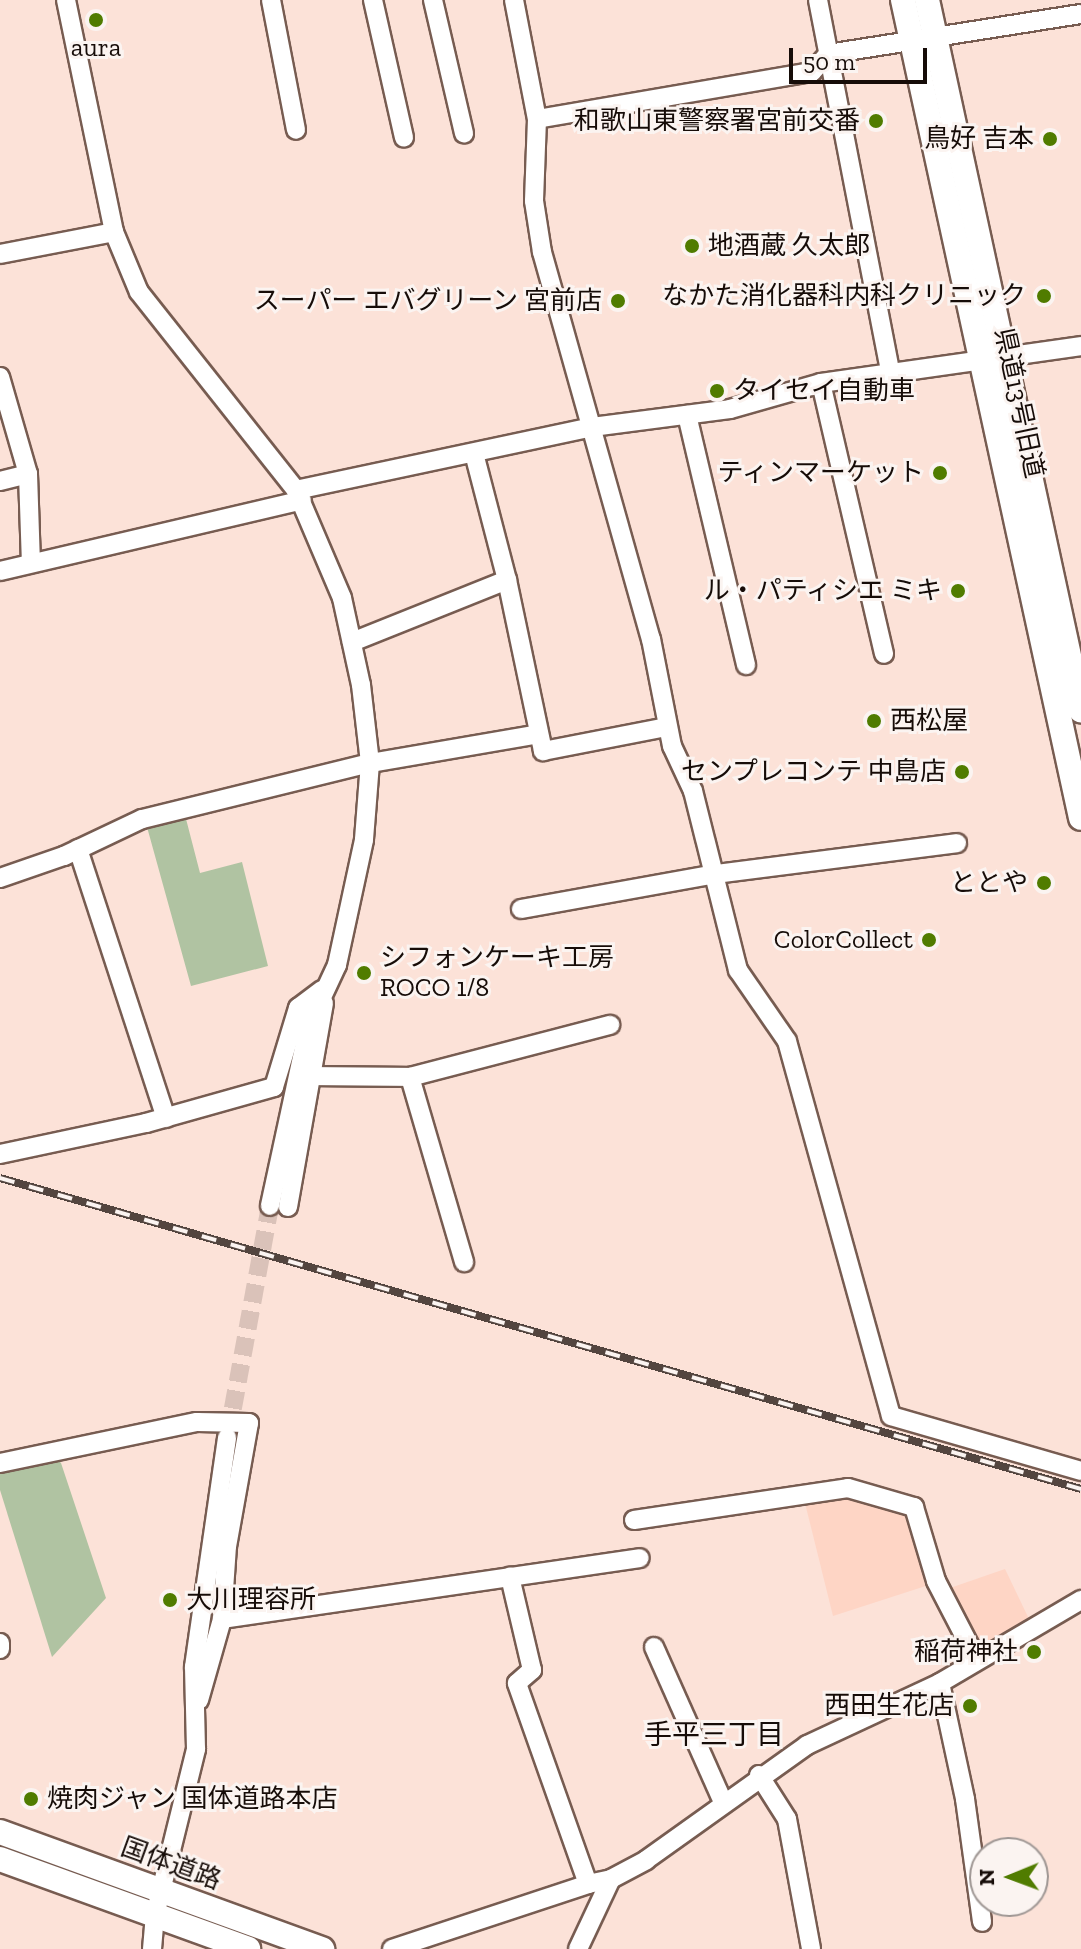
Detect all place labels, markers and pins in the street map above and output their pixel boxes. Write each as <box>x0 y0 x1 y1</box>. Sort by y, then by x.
marker: aura <box>87 11 105 29</box>
place label: aura <box>71 32 121 64</box>
place label: 和歌山東警察署宮前交番 <box>574 105 860 137</box>
marker: 和歌山東警察署宮前交番 <box>867 112 885 130</box>
place label: 鳥好 吉本 <box>924 123 1034 155</box>
marker: 鳥好 吉本 <box>1041 130 1059 148</box>
place label: 地酒蔵 久太郎 <box>708 230 870 262</box>
marker: 地酒蔵 久太郎 <box>683 237 701 255</box>
place label: なかた消化器科内科クリニック <box>662 280 1026 312</box>
place label: スーパー エバグリーン 宮前店 <box>252 285 602 317</box>
marker: なかた消化器科内科クリニック <box>1033 285 1055 307</box>
marker: スーパー エバグリーン 宮前店 <box>609 292 627 310</box>
place label: タイセイ自動車 <box>733 375 915 407</box>
marker: タイセイ自動車 <box>708 382 726 400</box>
place label: ティンマーケット <box>716 457 924 489</box>
marker: ティンマーケット <box>931 464 949 482</box>
place label: ル・パティシエ ミキ <box>702 575 942 607</box>
marker: ル・パティシエ ミキ <box>949 582 967 600</box>
place label: 西松屋 <box>890 705 968 737</box>
marker: 西松屋 <box>865 712 883 730</box>
place label: センプレコンテ 中島店 <box>680 756 946 788</box>
marker: センプレコンテ 中島店 <box>953 763 971 781</box>
place label: ととや <box>950 867 1028 899</box>
marker: ととや <box>1035 874 1053 892</box>
place label: ColorCollect <box>774 924 913 956</box>
marker: ColorCollect <box>920 931 938 949</box>
place label: シフォンケーキ工房 ROCO 1/8 <box>380 942 614 1004</box>
marker: シフォンケーキ工房 ROCO 1/8 <box>355 964 373 982</box>
place label: 大川理容所 <box>186 1584 316 1616</box>
marker: 大川理容所 <box>161 1591 179 1609</box>
place label: 稲荷神社 <box>914 1636 1018 1668</box>
marker: 稲荷神社 <box>1025 1643 1043 1661</box>
place label: 西田生花店 <box>824 1690 954 1722</box>
marker: 西田生花店 <box>961 1697 979 1715</box>
place label: 焼肉ジャン 国体道路本店 <box>47 1783 339 1815</box>
marker: 焼肉ジャン 国体道路本店 <box>22 1790 40 1808</box>

